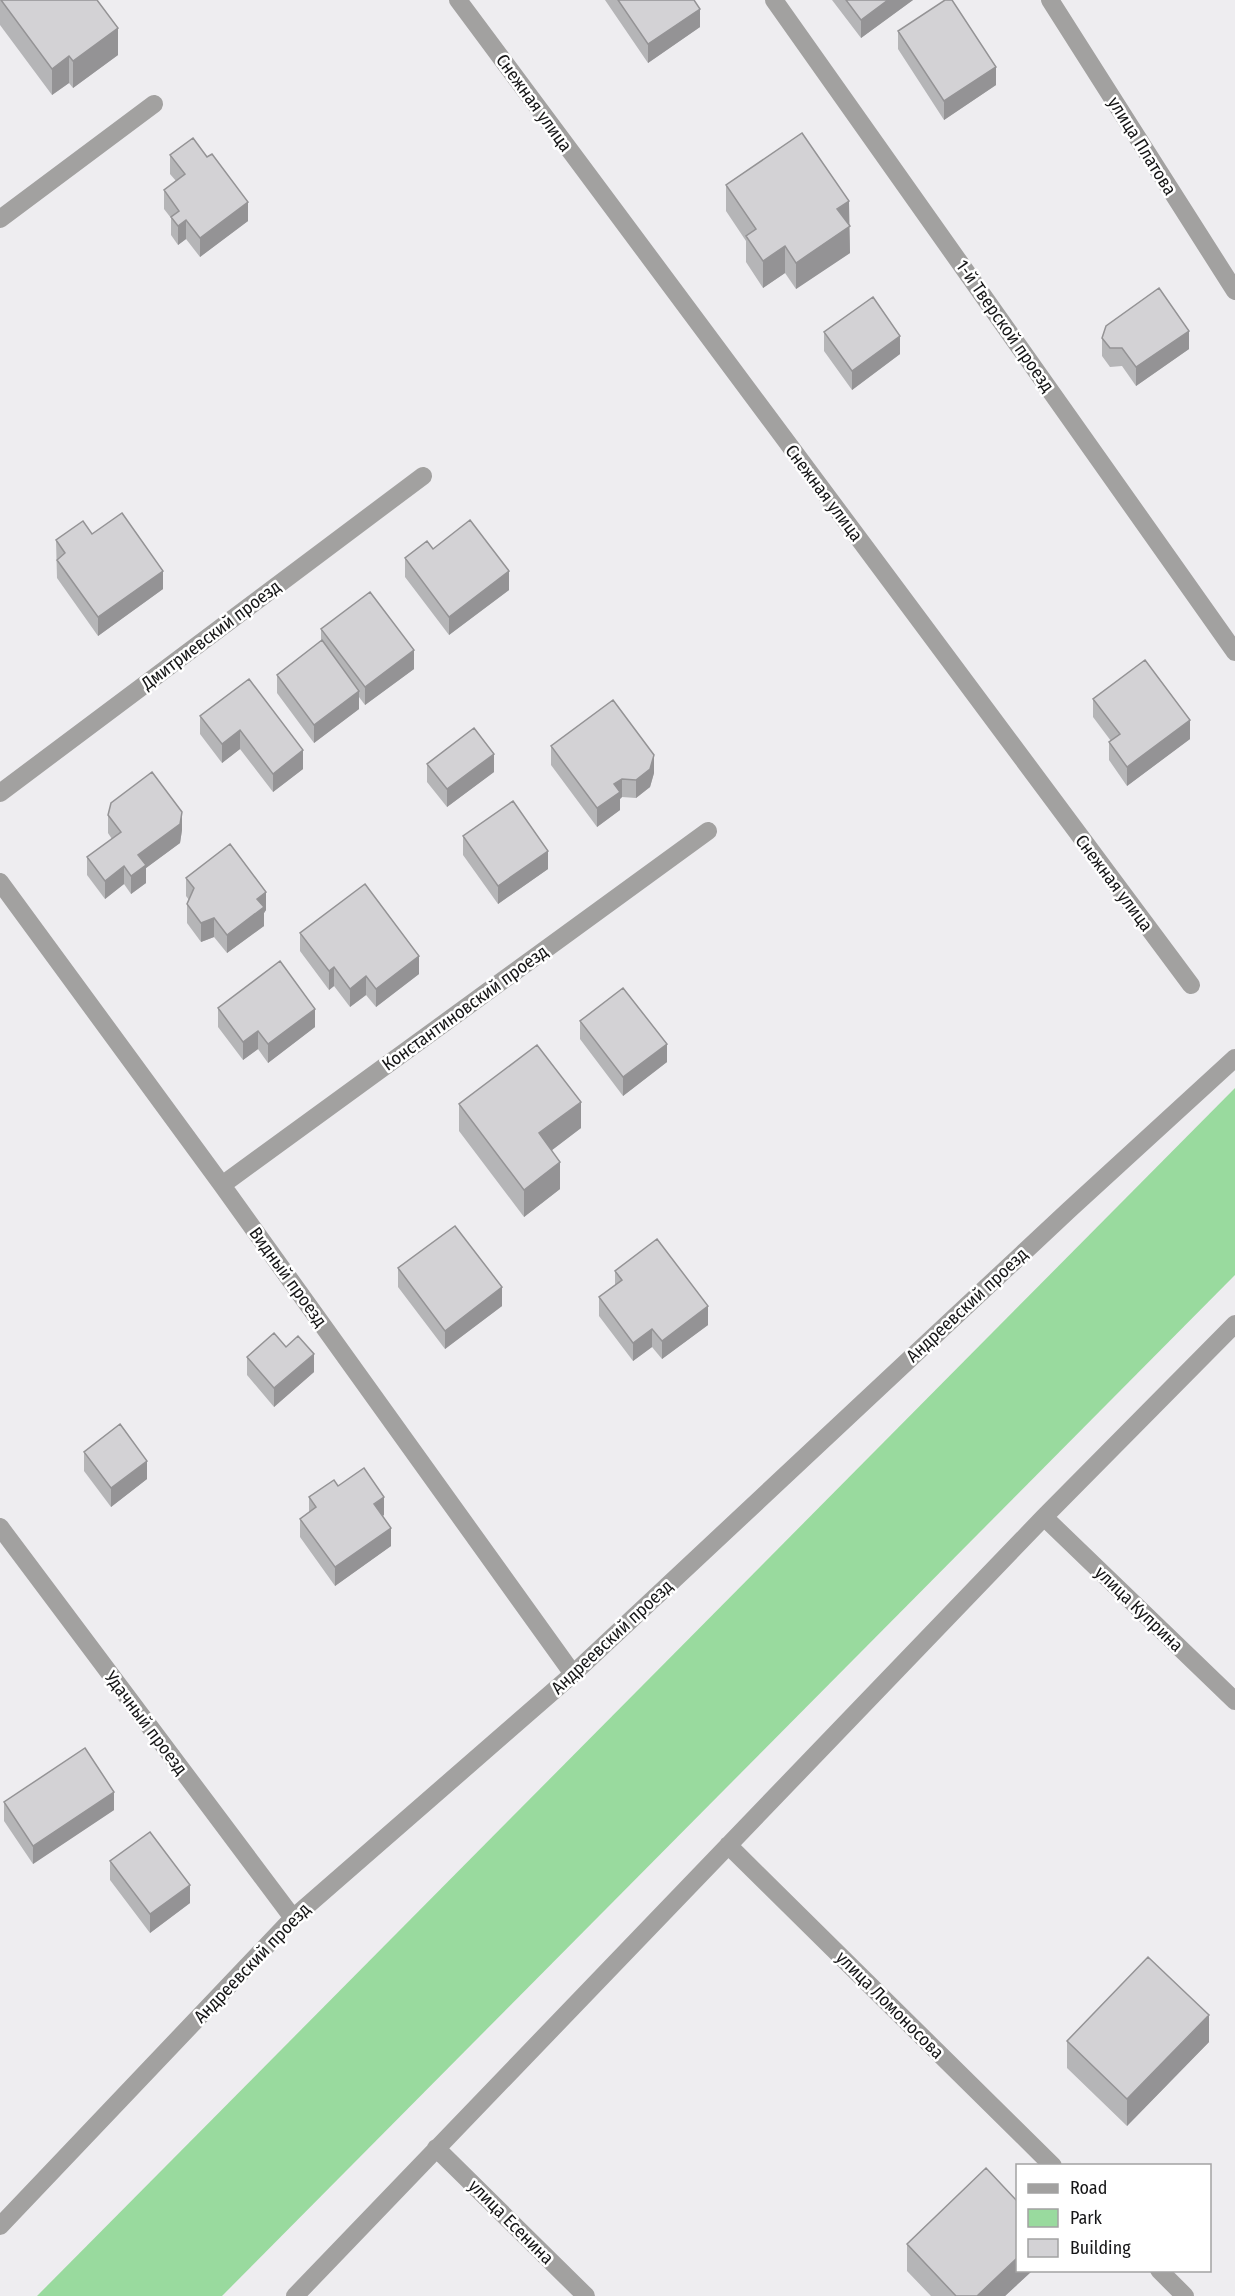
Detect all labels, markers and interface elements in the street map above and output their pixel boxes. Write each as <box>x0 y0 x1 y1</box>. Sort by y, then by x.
street label: Снежная улица <box>491 50 577 156</box>
street label: улица Платова <box>1103 93 1181 199</box>
street label: 1-й Тверской проезд <box>951 256 1059 396</box>
street label: Снежная улица <box>780 440 868 546</box>
street label: Дмитриевский проезд <box>136 575 285 695</box>
street label: Снежная улица <box>1070 830 1158 936</box>
street label: Константиновский проезд <box>378 940 552 1076</box>
street label: Видный проезд <box>244 1223 332 1331</box>
street label: Андреевский проезд <box>902 1243 1032 1367</box>
street label: улица Куприна <box>1090 1561 1188 1657</box>
street label: Андреевский проезд <box>547 1575 677 1699</box>
street label: Удачный проезд <box>99 1666 192 1779</box>
street label: Андреевский проезд <box>189 1898 315 2028</box>
street label: улица Ломоносова <box>832 1947 949 2064</box>
legend <box>1016 2164 1211 2272</box>
street label: улица Есенина <box>464 2175 558 2269</box>
text: Road <box>1070 2177 1107 2199</box>
text: Park <box>1070 2207 1103 2229</box>
text: Building <box>1070 2237 1131 2259</box>

